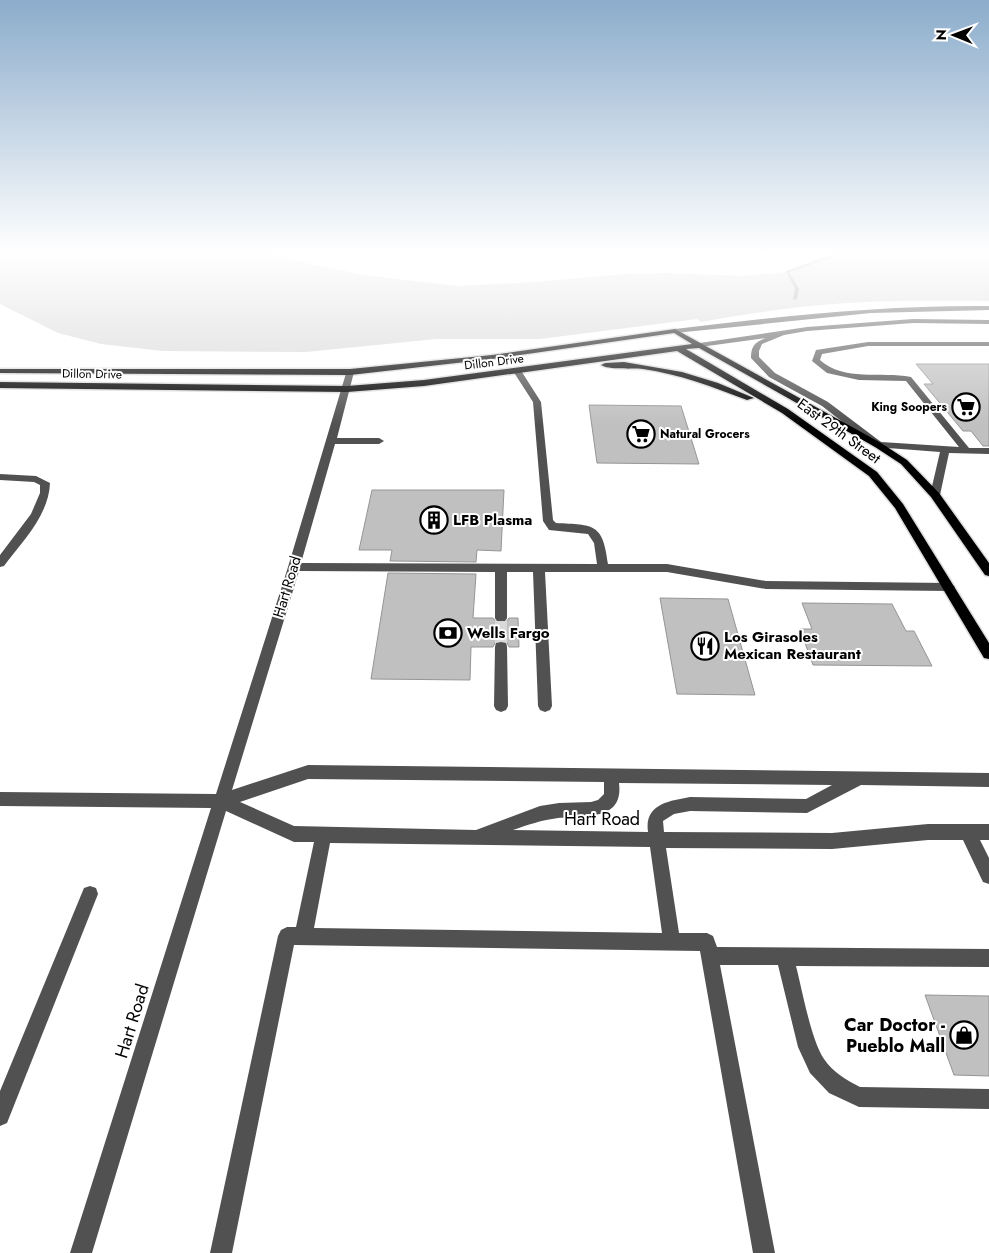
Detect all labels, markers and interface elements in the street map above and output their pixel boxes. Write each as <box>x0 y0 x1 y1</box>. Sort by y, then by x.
north arrow <box>929 10 979 60</box>
text: N <box>931 29 951 41</box>
street label: Dillon Drive <box>463 349 525 375</box>
street label: Dillon Drive <box>62 364 122 384</box>
supermarket icon: King Soopers <box>951 392 981 422</box>
street label: East 29th Street <box>793 393 886 469</box>
place label: King Soopers <box>871 398 948 416</box>
supermarket icon: Natural Grocers <box>626 419 656 449</box>
place label: Natural Grocers <box>660 425 750 443</box>
building icon: LFB Plasma <box>419 505 449 535</box>
place label: LFB Plasma <box>453 509 532 531</box>
street label: Hart Road <box>267 553 307 621</box>
bank icon: Wells Fargo <box>433 618 463 648</box>
place label: Wells Fargo <box>467 622 550 644</box>
place label: Los Girasoles Mexican Restaurant <box>724 626 861 665</box>
restaurant icon: Los Girasoles Mexican Restaurant <box>690 631 720 661</box>
street label: Hart Road <box>564 806 640 832</box>
street label: Hart Road <box>108 981 156 1061</box>
place label: Car Doctor - Pueblo Mall <box>844 1012 945 1059</box>
shop icon: Car Doctor - Pueblo Mall <box>949 1020 979 1050</box>

